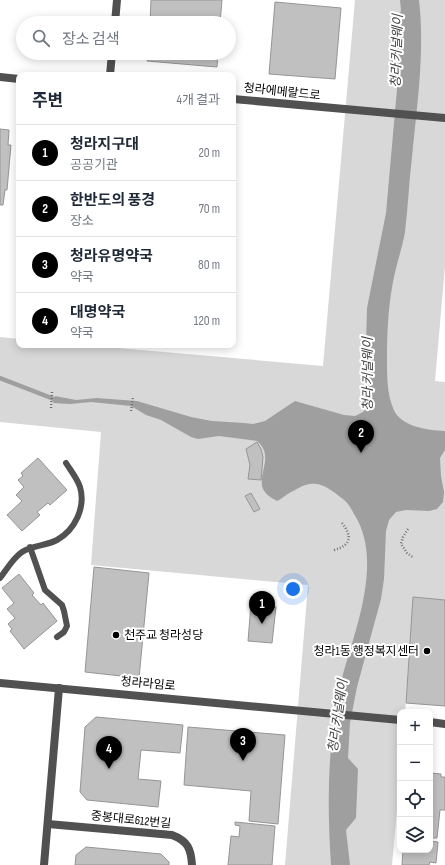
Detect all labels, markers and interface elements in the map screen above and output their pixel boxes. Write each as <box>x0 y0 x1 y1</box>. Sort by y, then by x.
water label: 청라 커널웨이 <box>388 13 406 88</box>
search box <box>16 16 236 60</box>
icon: search <box>30 27 52 49</box>
text: 장소 검색 <box>62 30 120 49</box>
street label: 청라에메랄드로 <box>243 81 321 103</box>
text: 주변 <box>32 91 63 111</box>
text: 4개 결과 <box>177 92 220 108</box>
text: 청라지구대 <box>70 135 139 154</box>
text: 1 <box>42 145 48 161</box>
text: 20 m <box>198 145 220 161</box>
text: 공공기관 <box>70 157 118 173</box>
text: 한반도의 풍경 <box>70 191 155 210</box>
text: 2 <box>42 201 48 217</box>
text: 70 m <box>199 201 220 217</box>
text: 장소 <box>70 213 94 229</box>
text: 청라유명약국 <box>70 247 153 266</box>
text: 3 <box>42 257 48 273</box>
text: 80 m <box>198 257 220 273</box>
text: 약국 <box>70 269 94 285</box>
text: 대명약국 <box>70 303 125 322</box>
text: 4 <box>42 313 48 329</box>
text: 120 m <box>194 313 220 329</box>
text: 약국 <box>70 325 94 341</box>
water label: 청라 커널웨이 <box>360 336 376 411</box>
pin: 2 <box>348 420 374 453</box>
your location <box>283 579 303 599</box>
pin: 1 <box>249 591 275 624</box>
place label: 천주교 청라성당 <box>124 628 203 643</box>
marker: 천주교 청라성당 <box>111 630 121 640</box>
place label: 청라1동 행정복지센터 <box>314 644 419 659</box>
marker: 청라1동 행정복지센터 <box>422 646 432 656</box>
street label: 청라라임로 <box>120 674 176 694</box>
water label: 청라 커널웨이 <box>325 677 351 754</box>
map controls <box>397 709 433 853</box>
button: + <box>397 709 433 745</box>
pin: 3 <box>230 728 256 761</box>
pin: 4 <box>96 736 122 769</box>
button: − <box>397 745 433 781</box>
button: locate <box>397 781 433 817</box>
street label: 중봉대로612번길 <box>90 808 172 832</box>
button: layers <box>397 817 433 853</box>

